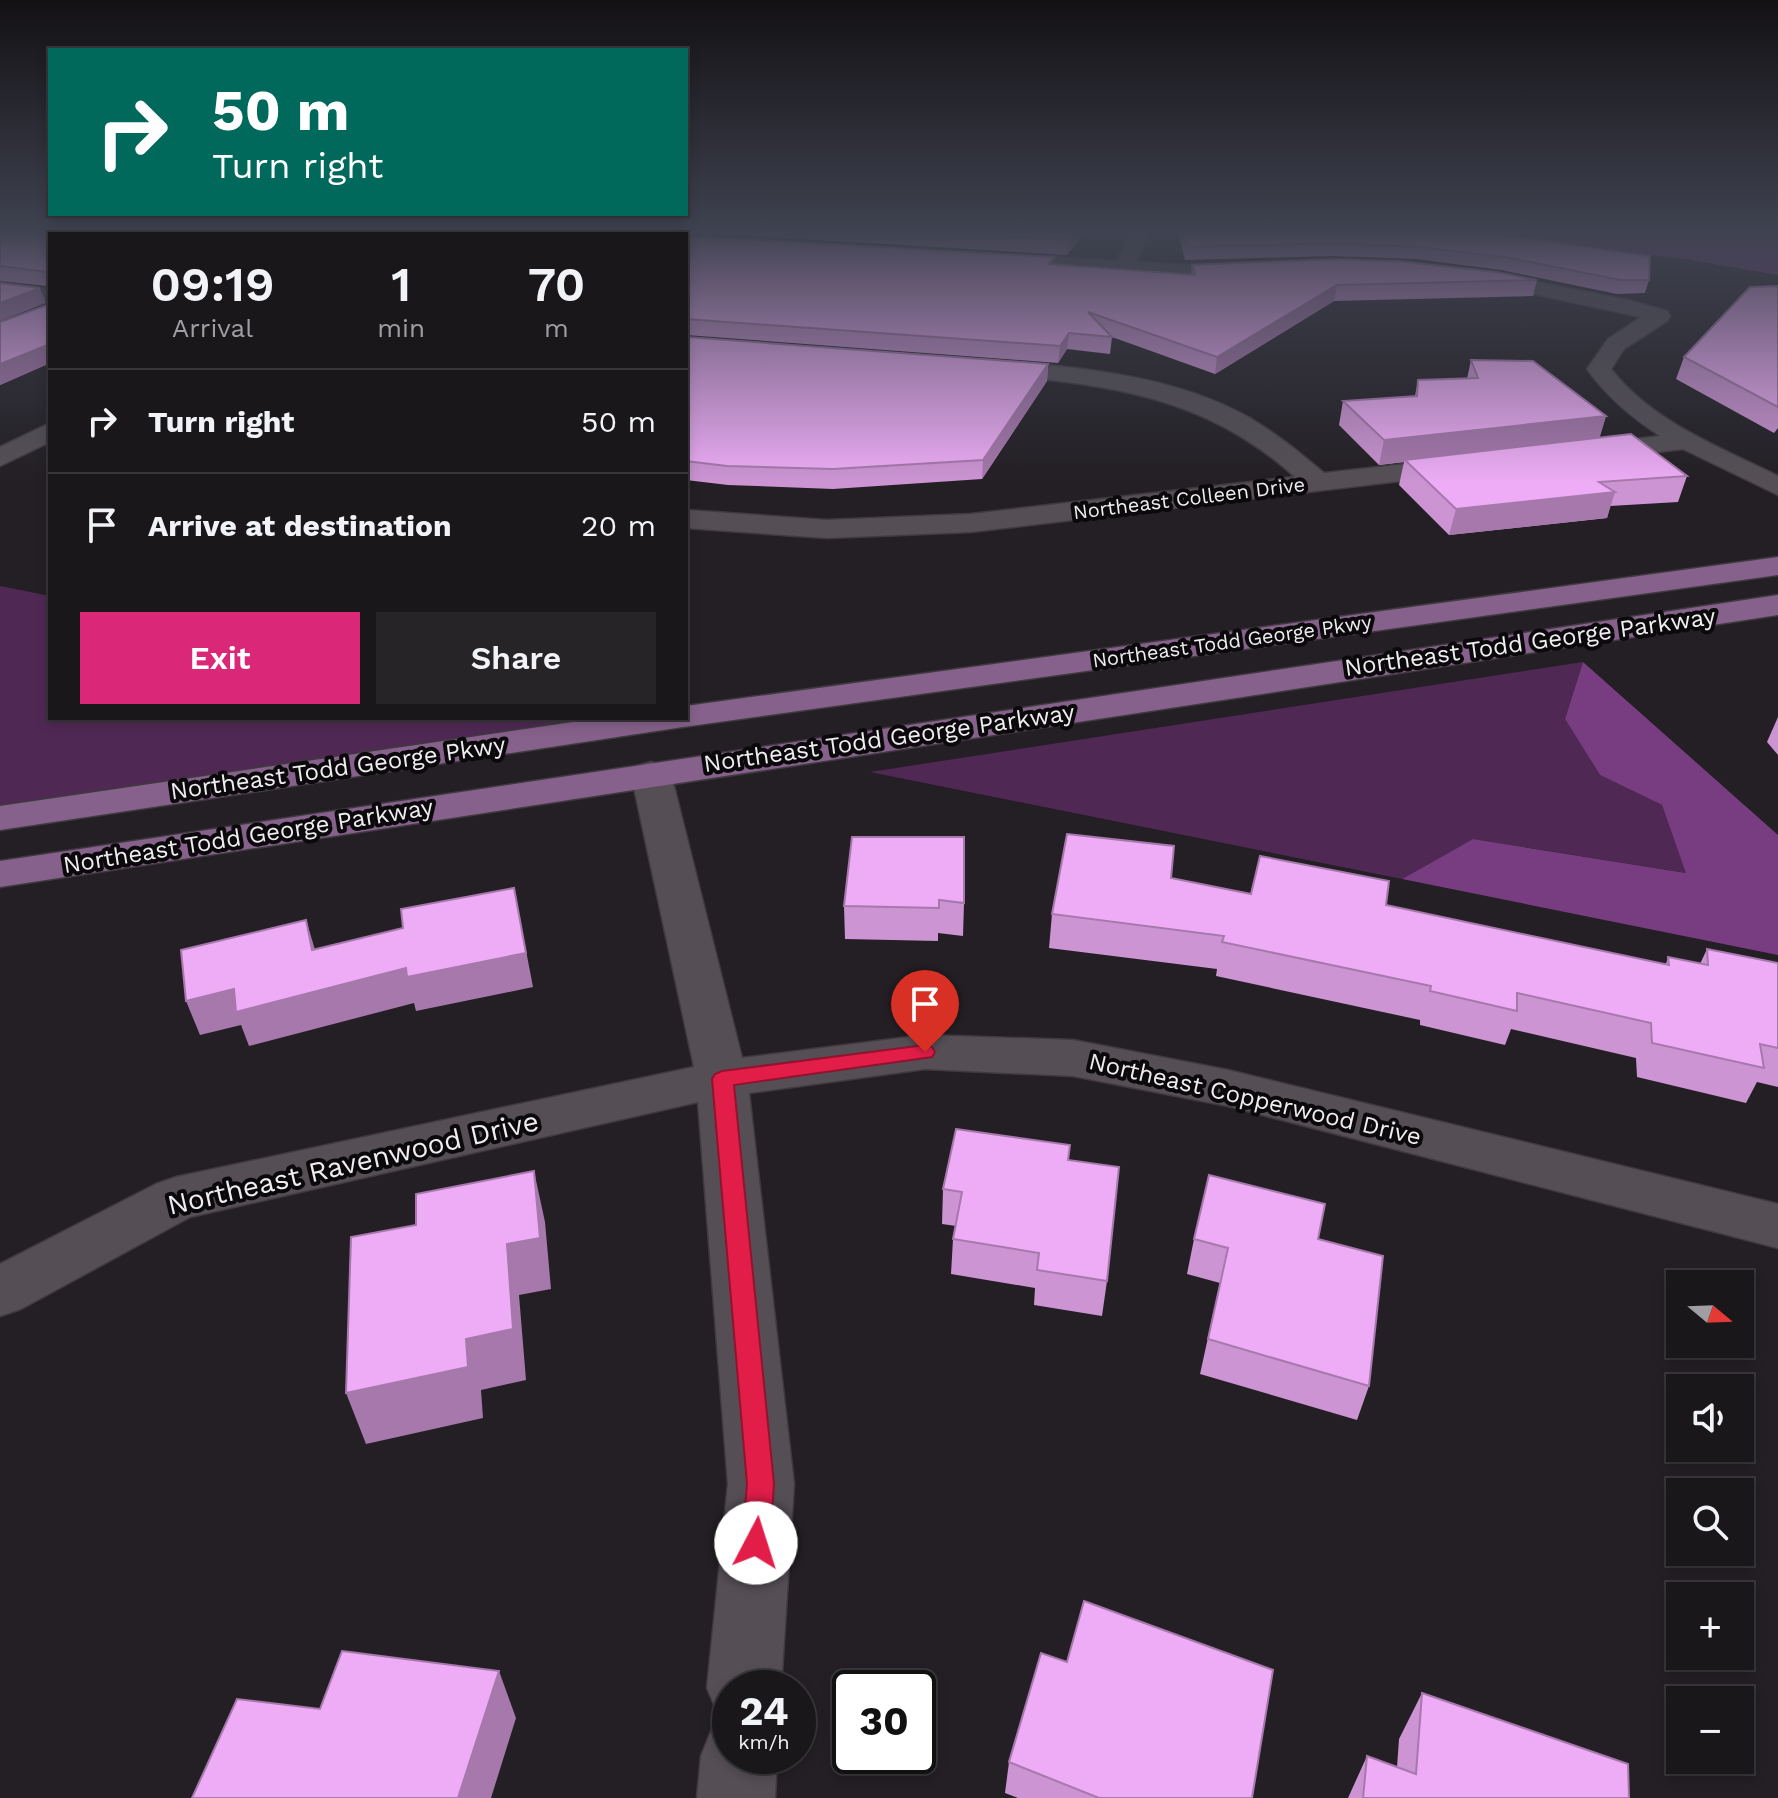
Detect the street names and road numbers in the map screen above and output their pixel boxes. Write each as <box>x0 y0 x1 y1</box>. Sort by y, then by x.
street label: Northeast Colleen Drive <box>1072 472 1306 524</box>
street label: Northeast Todd George Parkway <box>1343 602 1718 682</box>
street label: Northeast Todd George Pkwy <box>1091 609 1374 673</box>
street label: Northeast Todd George Parkway <box>702 698 1077 778</box>
street label: Northeast Todd George Pkwy <box>169 731 508 805</box>
street label: Northeast Todd George Parkway <box>61 793 436 879</box>
street label: Northeast Copperwood Drive <box>1086 1047 1424 1151</box>
street label: Northeast Ravenwood Drive <box>164 1104 542 1222</box>

